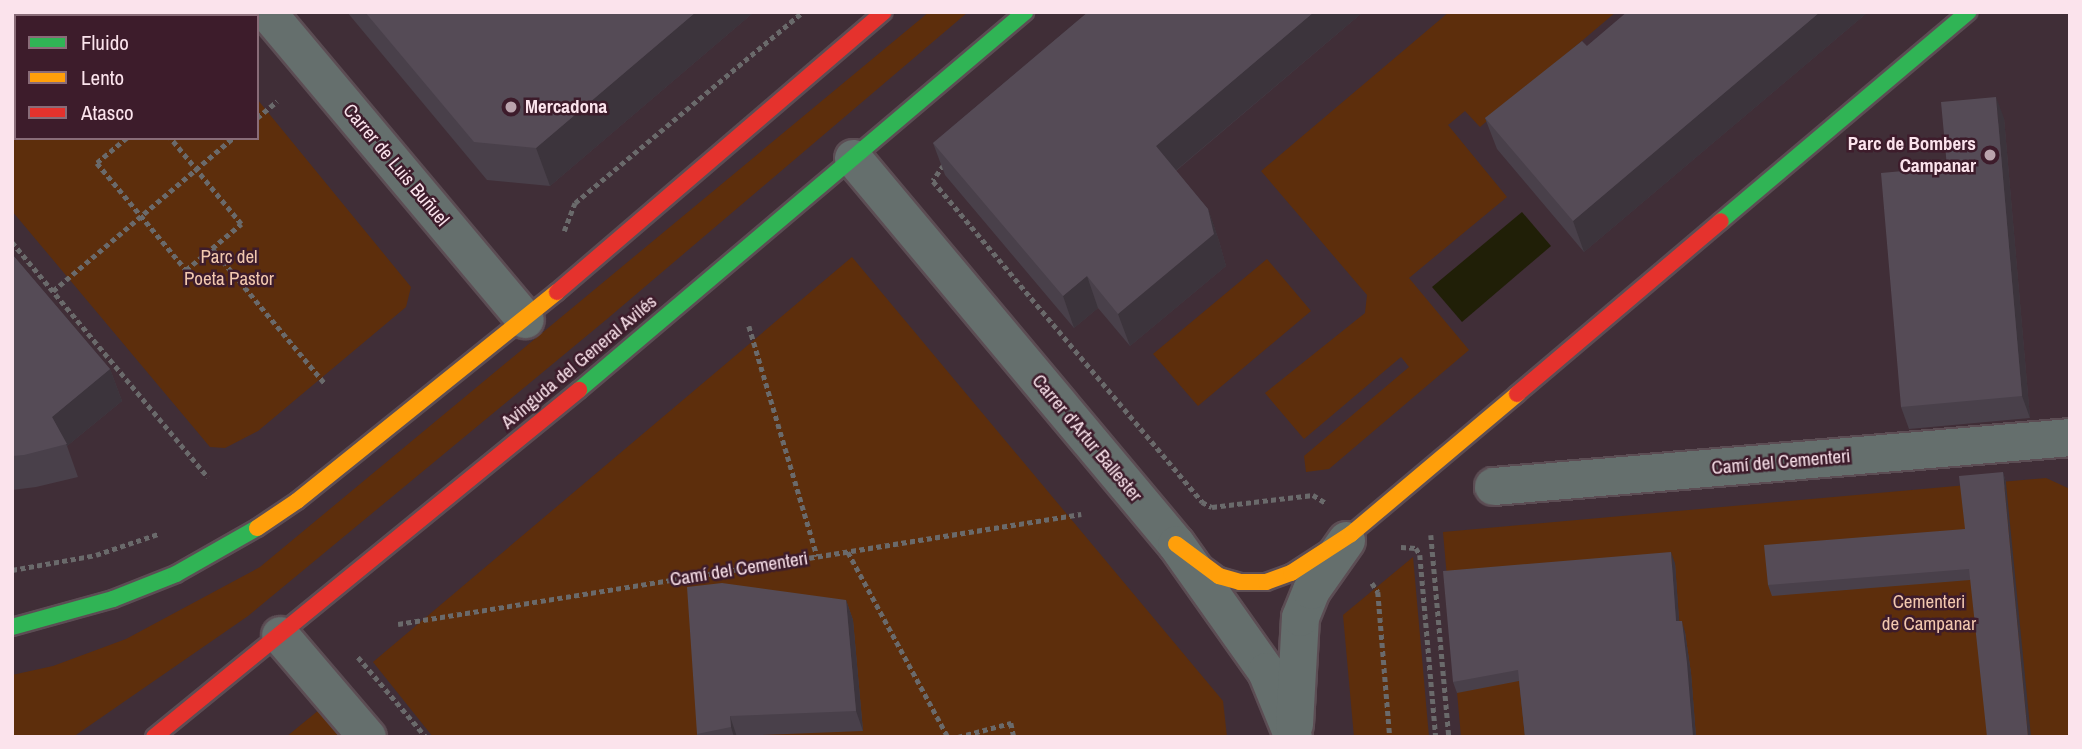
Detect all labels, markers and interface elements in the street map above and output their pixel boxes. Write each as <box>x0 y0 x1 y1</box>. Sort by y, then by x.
legend <box>14 14 259 140</box>
text: Fluido <box>81 28 129 57</box>
text: Lento <box>81 63 124 92</box>
place label: Mercadona <box>525 96 607 118</box>
text: Atasco <box>81 98 134 127</box>
street label: Carrer de Luis Buñuel <box>338 99 454 231</box>
marker: Mercadona <box>503 99 519 115</box>
place label: Parc de Bombers Campanar <box>1848 133 1976 177</box>
marker: Parc de Bombers Campanar <box>1982 147 1998 163</box>
park label: Parc del Poeta Pastor <box>184 246 274 290</box>
street label: Avinguda del General Avilés <box>496 290 662 434</box>
street label: Carrer d'Artur Ballester <box>1027 370 1147 506</box>
street label: Camí del Cementeri <box>1711 445 1851 479</box>
street label: Camí del Cementeri <box>668 547 810 591</box>
park label: Cementeri de Campanar <box>1882 591 1976 635</box>

